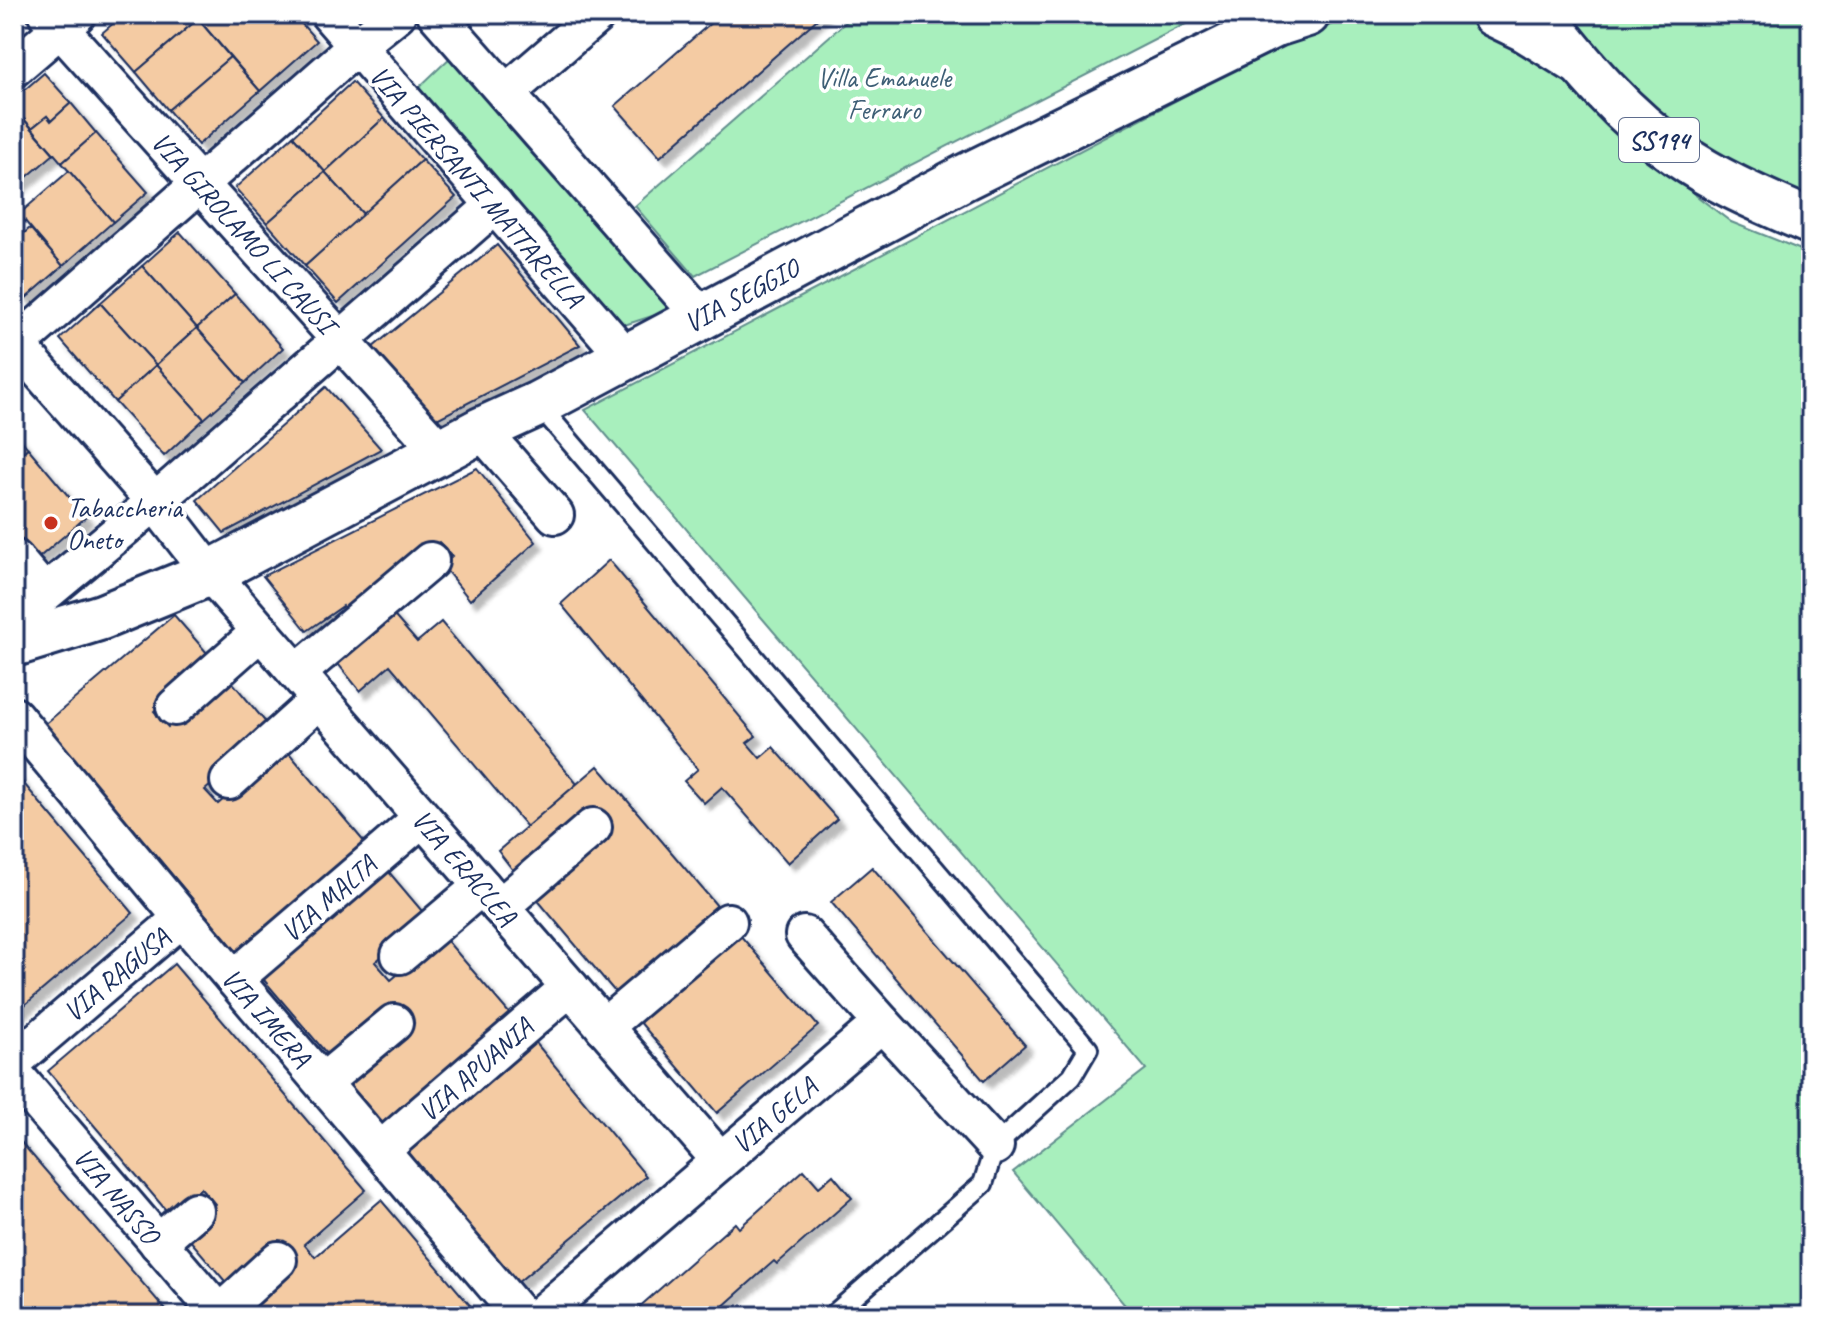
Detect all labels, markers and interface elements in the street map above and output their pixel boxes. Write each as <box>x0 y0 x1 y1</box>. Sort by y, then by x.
street label: VIA PIERSANTI MATTARELLA <box>362 58 592 316</box>
park label: Villa Emanuele Ferraro <box>817 60 953 127</box>
road number: SS194 <box>1619 118 1699 162</box>
street label: VIA GIROLAMO LI CAUSI <box>144 124 347 345</box>
street label: VIA SEGGIO <box>678 249 807 340</box>
place label: Tabaccheria Oneto <box>67 490 184 557</box>
marker: Tabaccheria Oneto <box>42 514 60 532</box>
street label: VIA ERACLEA <box>405 802 525 933</box>
street label: VIA MALTA <box>274 846 385 949</box>
street label: VIA RAGUSA <box>56 919 177 1029</box>
street label: VIA IMERA <box>214 961 320 1075</box>
street label: VIA APUANIA <box>411 1009 541 1129</box>
street label: VIA GELA <box>724 1068 826 1161</box>
street label: VIA NASSO <box>66 1140 169 1253</box>

